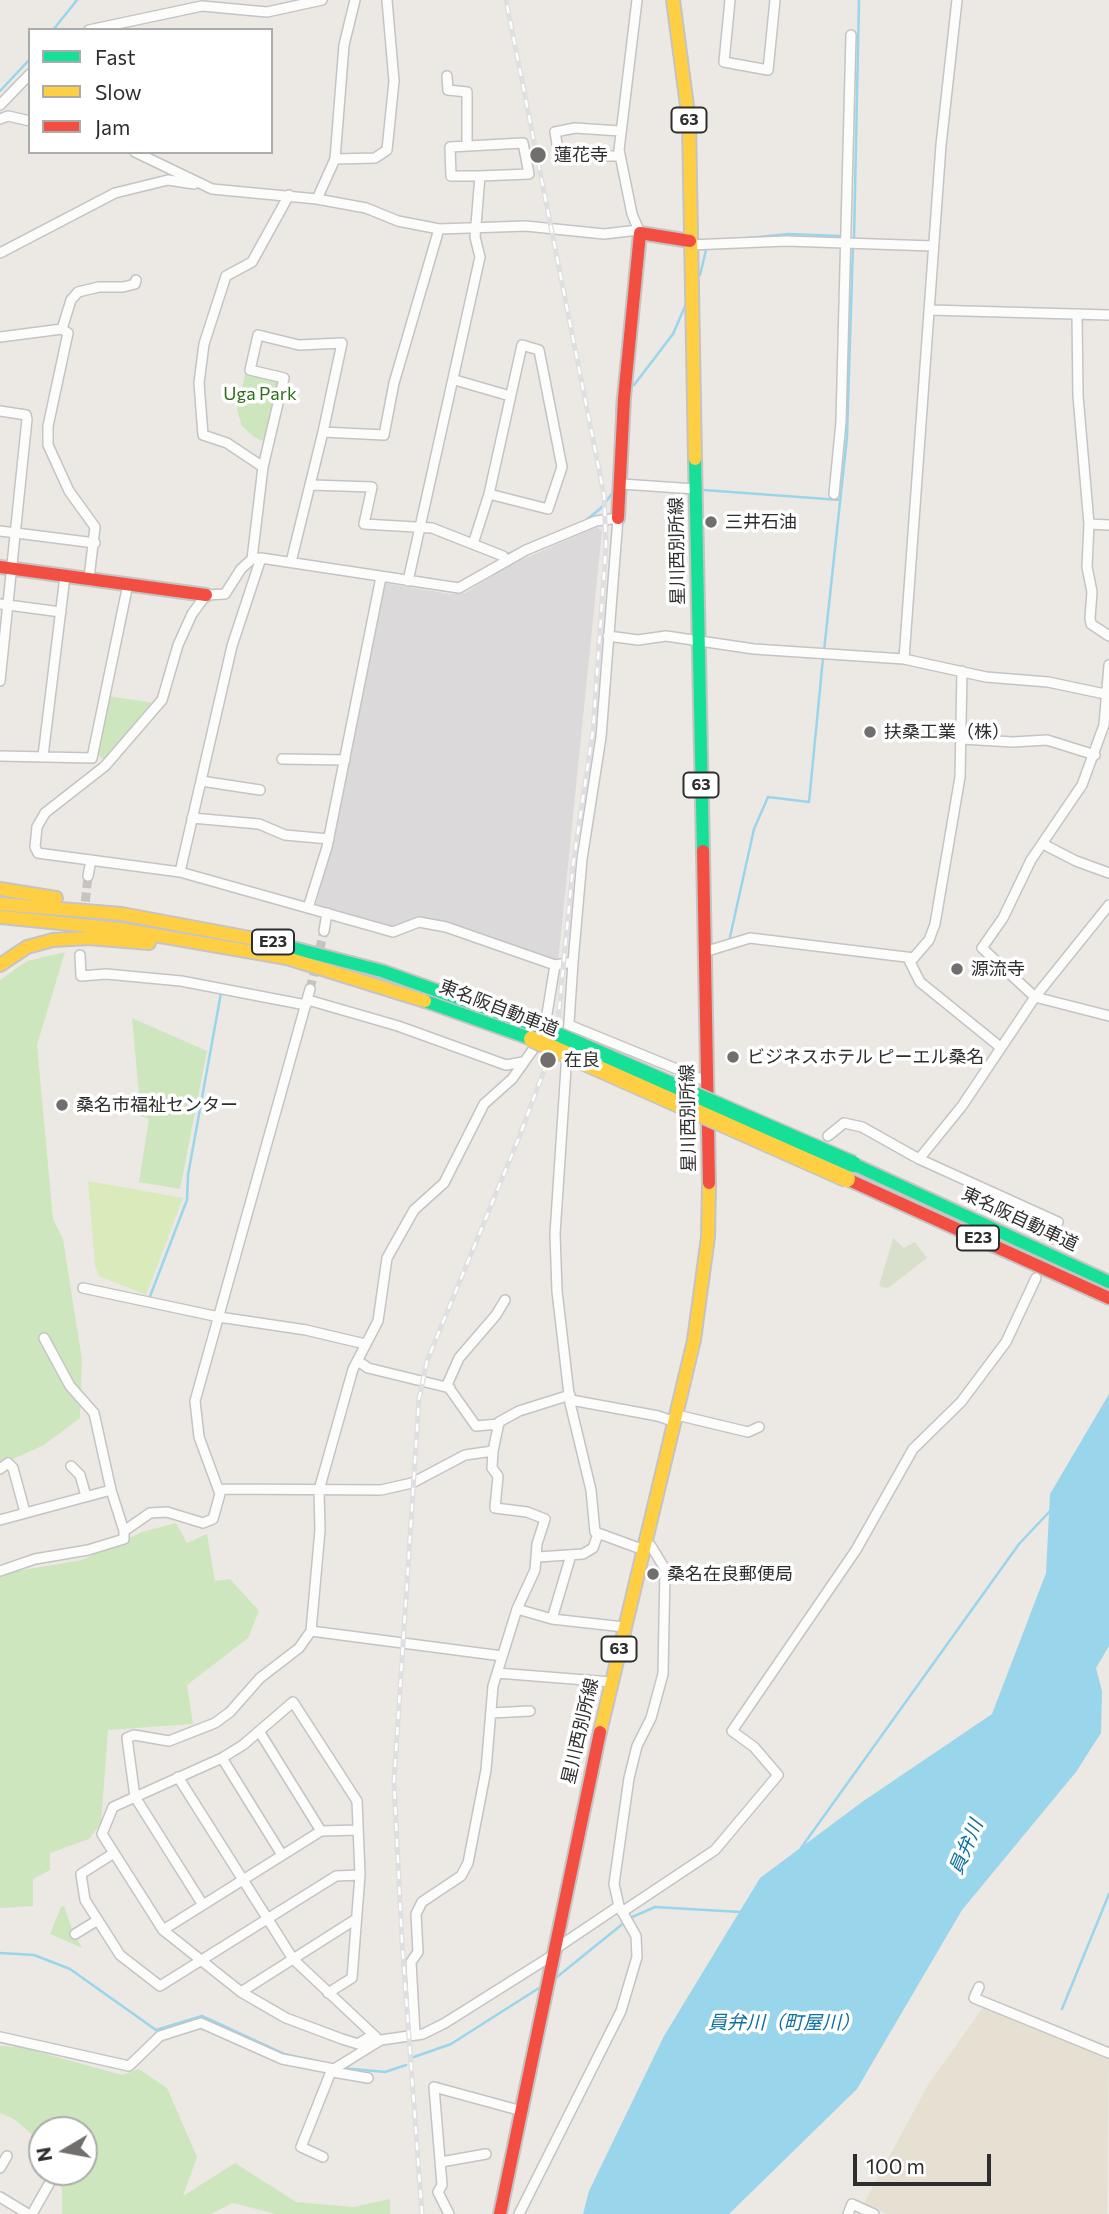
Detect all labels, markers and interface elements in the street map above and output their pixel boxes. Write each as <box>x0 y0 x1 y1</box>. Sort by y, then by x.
legend <box>28 28 273 154</box>
text: Fast <box>95 44 136 69</box>
text: Slow <box>95 79 142 104</box>
road number: 63 <box>672 108 706 132</box>
text: Jam <box>95 114 130 139</box>
place label: 蓮花寺 <box>554 144 608 166</box>
marker: 蓮花寺 <box>528 145 548 165</box>
park label: Uga Park <box>223 383 297 405</box>
street label: 星川西別所線 <box>665 497 689 605</box>
place label: 三井石油 <box>725 511 797 533</box>
marker: 三井石油 <box>703 514 719 530</box>
place label: 扶桑工業（株） <box>884 721 1010 743</box>
marker: 扶桑工業（株） <box>862 724 878 740</box>
road number: 63 <box>684 772 718 798</box>
road number: E23 <box>252 930 294 954</box>
place label: 源流寺 <box>971 958 1025 980</box>
marker: 源流寺 <box>949 961 965 977</box>
street label: 東名阪自動車道 <box>436 975 562 1041</box>
place label: ビジネスホテル ピーエル桑名 <box>747 1046 984 1068</box>
place label: 在良 <box>564 1049 600 1071</box>
marker: ビジネスホテル ピーエル桑名 <box>725 1049 741 1065</box>
marker: 在良 <box>538 1050 558 1070</box>
street label: 星川西別所線 <box>676 1064 700 1172</box>
place label: 桑名市福祉センター <box>76 1094 238 1116</box>
marker: 桑名市福祉センター <box>54 1097 70 1113</box>
street label: 東名阪自動車道 <box>958 1183 1082 1255</box>
road number: E23 <box>957 1226 999 1250</box>
place label: 桑名在良郵便局 <box>667 1563 793 1585</box>
marker: 桑名在良郵便局 <box>645 1566 661 1582</box>
road number: 63 <box>602 1637 636 1662</box>
street label: 星川西別所線 <box>557 1676 603 1786</box>
water label: 員弁川 <box>944 1816 988 1878</box>
water label: 員弁川（町屋川） <box>708 2012 860 2034</box>
north arrow <box>28 2116 98 2186</box>
scale bar <box>857 2140 995 2184</box>
text: N <box>31 2145 56 2163</box>
text: 100 m <box>866 2153 925 2178</box>

